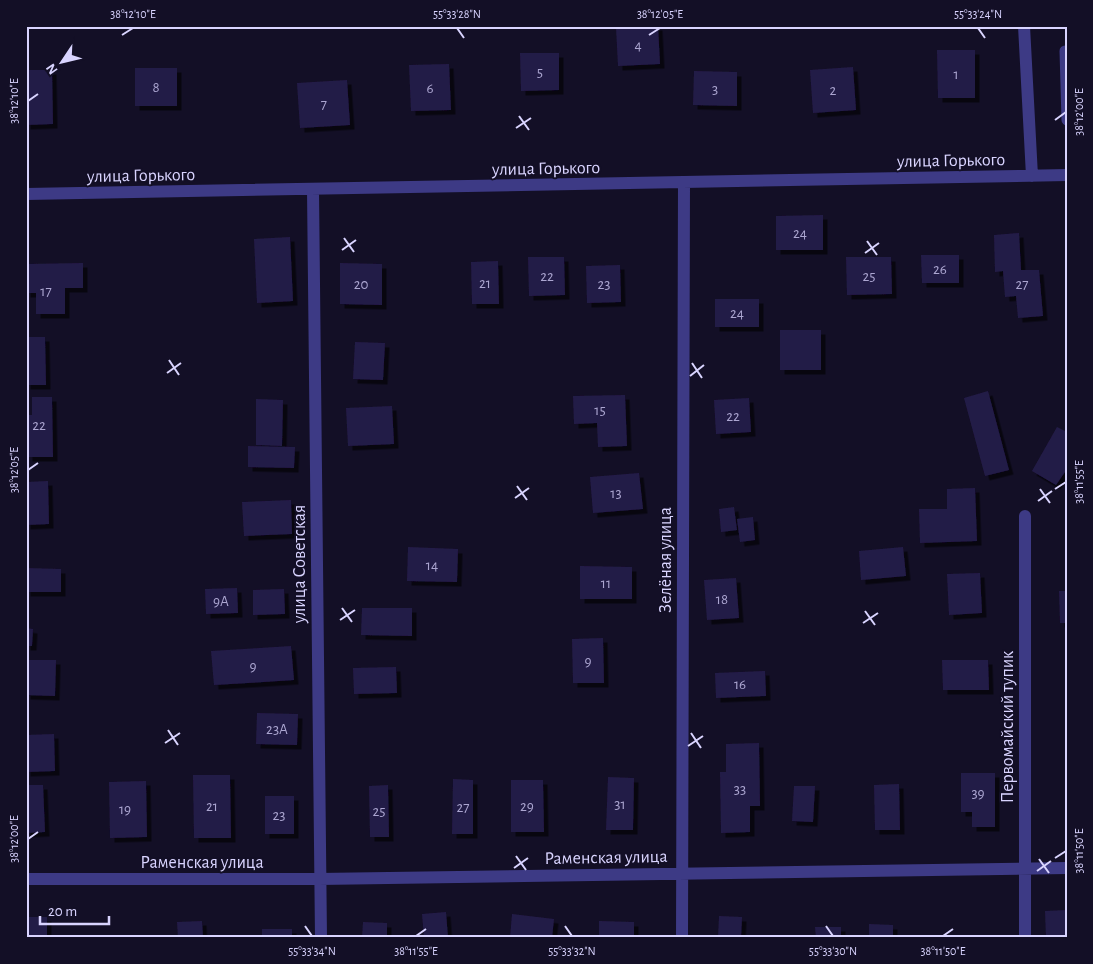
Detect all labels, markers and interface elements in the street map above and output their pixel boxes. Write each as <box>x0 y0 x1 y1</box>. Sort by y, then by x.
text: 38°12'10"E <box>110 8 156 20</box>
text: 55°33'28"N <box>433 8 481 20</box>
text: 38°12'05"E <box>637 8 683 20</box>
text: 55°33'24"N <box>954 8 1002 20</box>
north arrow <box>38 38 88 88</box>
house number: 4 <box>634 38 642 53</box>
text: N <box>44 61 61 77</box>
house number: 5 <box>537 65 543 80</box>
house number: 1 <box>953 67 959 82</box>
text: 38°12'10"E <box>8 78 20 124</box>
house number: 8 <box>152 80 160 95</box>
house number: 6 <box>426 81 434 96</box>
house number: 3 <box>712 82 718 97</box>
house number: 2 <box>830 83 837 98</box>
text: 38°12'00"E <box>1073 88 1085 136</box>
house number: 7 <box>321 97 327 112</box>
street label: улица Горького <box>896 151 1005 171</box>
street label: улица Горького <box>491 159 600 179</box>
street label: улица Горького <box>86 166 195 186</box>
house number: 24 <box>793 226 807 241</box>
house number: 26 <box>933 262 947 277</box>
house number: 22 <box>540 269 554 284</box>
house number: 25 <box>862 269 876 284</box>
house number: 21 <box>479 276 491 291</box>
house number: 20 <box>354 277 368 292</box>
house number: 23 <box>597 277 611 292</box>
house number: 27 <box>1015 277 1029 292</box>
house number: 17 <box>40 284 52 299</box>
house number: 24 <box>730 306 744 321</box>
house number: 15 <box>594 403 606 418</box>
house number: 22 <box>726 409 740 424</box>
house number: 22 <box>32 418 46 433</box>
text: 38°12'05"E <box>8 447 20 493</box>
text: 38°11'55"E <box>1073 460 1085 504</box>
house number: 13 <box>610 486 622 501</box>
street label: улица Советская <box>291 505 309 624</box>
street label: Зелёная улица <box>657 507 675 613</box>
house number: 14 <box>426 558 438 573</box>
house number: 11 <box>601 576 611 591</box>
house number: 18 <box>716 592 728 607</box>
house number: 9А <box>213 594 229 609</box>
street label: Первомайский тупик <box>999 650 1017 803</box>
house number: 9 <box>584 654 592 669</box>
house number: 9 <box>249 659 257 674</box>
house number: 16 <box>734 677 746 692</box>
house number: 23А <box>266 722 288 737</box>
house number: 33 <box>734 782 746 797</box>
house number: 39 <box>971 786 985 801</box>
house number: 31 <box>614 797 626 812</box>
house number: 21 <box>206 799 218 814</box>
house number: 29 <box>520 799 534 814</box>
house number: 27 <box>456 800 470 815</box>
house number: 19 <box>119 802 131 817</box>
house number: 25 <box>372 804 386 819</box>
house number: 23 <box>272 808 286 823</box>
text: 38°12'00"E <box>8 815 20 863</box>
text: 38°11'50"E <box>1073 828 1085 873</box>
street label: Раменская улица <box>544 848 668 868</box>
street label: Раменская улица <box>140 854 264 872</box>
scale bar <box>40 894 109 926</box>
text: 20 m <box>48 904 77 919</box>
text: 55°33'34"N <box>288 945 336 957</box>
text: 38°11'55"E <box>394 945 438 957</box>
text: 55°33'32"N <box>548 945 596 957</box>
text: 55°33'30"N <box>809 945 857 957</box>
text: 38°11'50"E <box>921 945 966 957</box>

